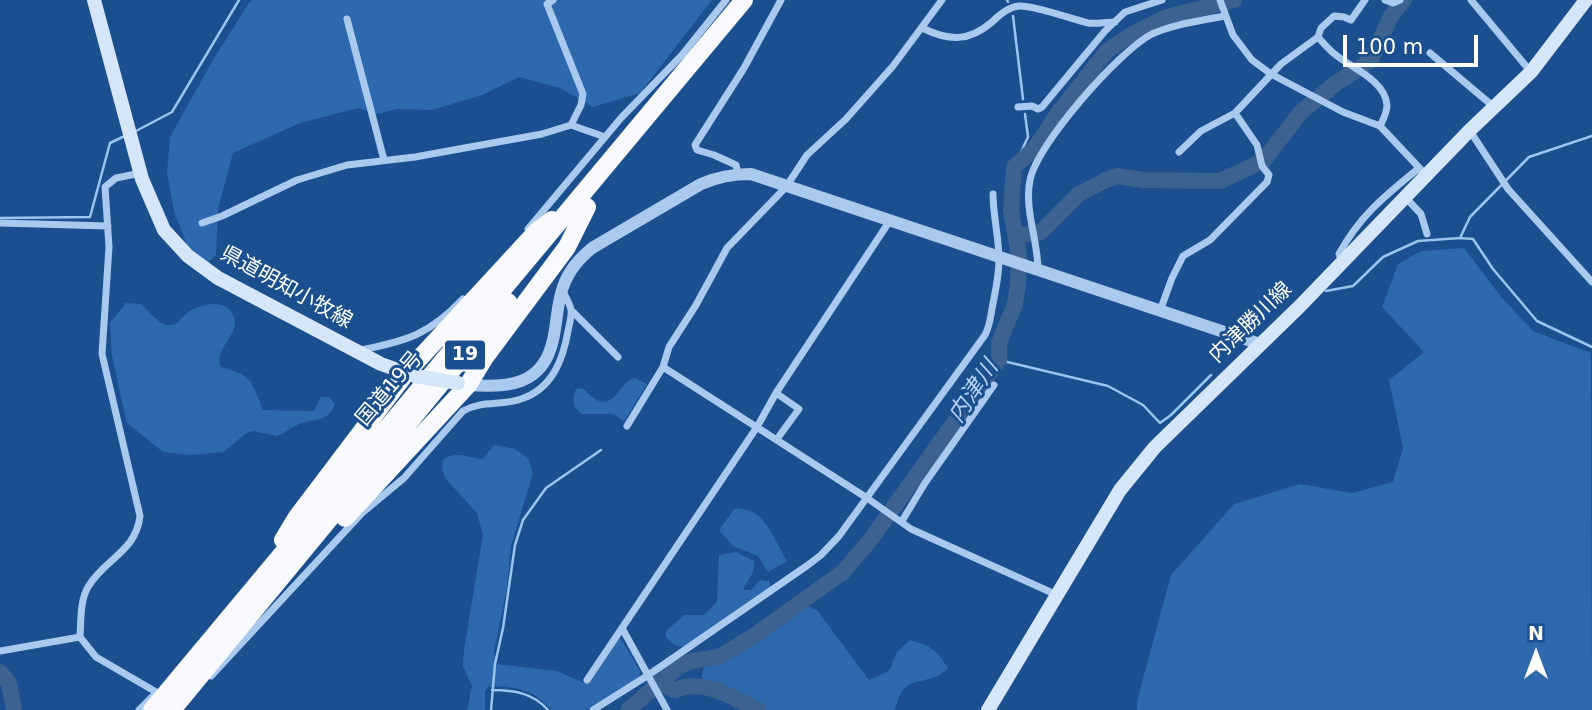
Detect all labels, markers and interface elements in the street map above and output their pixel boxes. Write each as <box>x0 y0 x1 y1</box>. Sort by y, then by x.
scale bar <box>1347 21 1482 65</box>
text: 100 m <box>1356 35 1423 59</box>
street label: 県道明知小牧線 <box>216 241 356 335</box>
street label: 内津勝川線 <box>1204 277 1298 369</box>
road number: 19 <box>444 340 486 370</box>
street label: 国道19号 <box>352 347 428 431</box>
water label: 内津川 <box>943 356 1005 428</box>
north arrow <box>1501 619 1571 689</box>
text: N <box>1528 622 1544 644</box>

